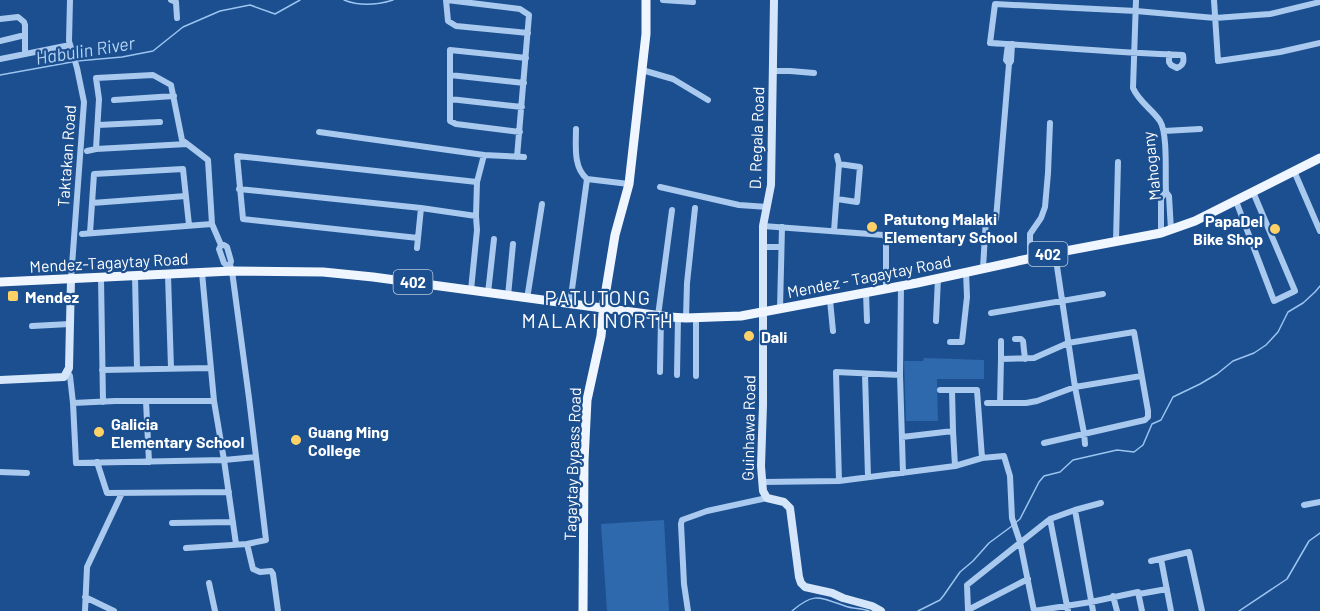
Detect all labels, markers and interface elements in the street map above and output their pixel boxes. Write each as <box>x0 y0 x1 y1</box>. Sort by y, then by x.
water label: Habulin River <box>34 31 137 69</box>
street label: D. Regala Road <box>745 86 767 190</box>
street label: Taktakan Road <box>53 104 79 208</box>
street label: Mahogany <box>1138 130 1164 202</box>
place label: Patutong Malaki Elementary School <box>884 209 1018 246</box>
place label: PapaDel Bike Shop <box>1193 211 1263 248</box>
marker: Patutong Malaki Elementary School <box>865 220 879 234</box>
marker: PapaDel Bike Shop <box>1268 222 1282 236</box>
road number: 402 <box>1028 242 1068 266</box>
street label: Mendez-Tagaytay Road <box>29 248 189 276</box>
street label: Mendez - Tagaytay Road <box>785 251 953 301</box>
road number: 402 <box>394 270 432 294</box>
district label: PATUTONG MALAKI NORTH <box>522 285 674 332</box>
place label: Mendez <box>25 287 79 306</box>
marker: Mendez <box>6 289 20 303</box>
place label: Dali <box>761 327 787 346</box>
marker: Dali <box>742 329 756 343</box>
street label: Guinhawa Road <box>738 375 758 481</box>
street label: Tagaytay Bypass Road <box>560 387 584 541</box>
place label: Galicia Elementary School <box>111 414 245 451</box>
place label: Guang Ming College <box>308 422 389 459</box>
marker: Galicia Elementary School <box>92 425 106 439</box>
marker: Guang Ming College <box>289 433 303 447</box>

